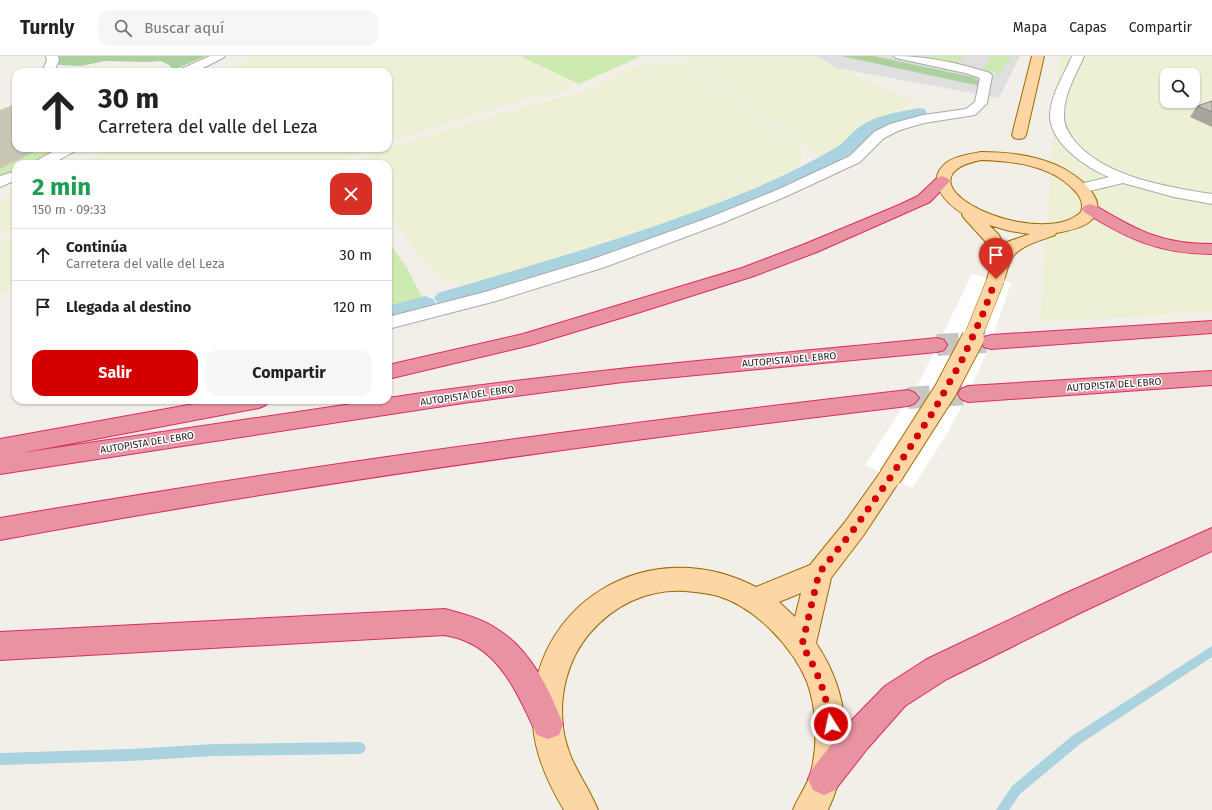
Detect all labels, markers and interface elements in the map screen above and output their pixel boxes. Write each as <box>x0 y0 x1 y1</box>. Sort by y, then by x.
search box <box>98 10 378 46</box>
text: Turnly <box>20 16 74 39</box>
icon: search <box>112 17 134 39</box>
text: Buscar aquí <box>144 19 224 37</box>
text: Mapa <box>1013 19 1047 36</box>
text: Capas <box>1069 19 1107 36</box>
text: Compartir <box>1129 19 1192 36</box>
map controls <box>1160 68 1200 108</box>
button: search <box>1160 68 1200 108</box>
text: 30 m <box>98 82 159 115</box>
icon: ahead <box>32 84 84 136</box>
text: Carretera del valle del Leza <box>98 116 318 138</box>
text: 2 min <box>32 173 91 201</box>
button: close <box>330 173 372 215</box>
text: 150 m · 09:33 <box>32 202 106 217</box>
text: Continúa <box>66 238 127 256</box>
pin <box>979 238 1013 279</box>
icon: ahead <box>32 244 54 266</box>
icon: arrive <box>985 244 1007 266</box>
text: 30 m <box>339 246 372 264</box>
text: Carretera del valle del Leza <box>66 256 225 271</box>
icon: arrive <box>32 296 54 318</box>
text: Llegada al destino <box>66 298 191 316</box>
text: 120 m <box>333 298 372 316</box>
button: Salir <box>32 350 198 396</box>
button: Compartir <box>206 350 372 396</box>
street label: AUTOPISTA DEL EBRO <box>741 350 837 370</box>
street label: AUTOPISTA DEL EBRO <box>1066 376 1162 394</box>
street label: AUTOPISTA DEL EBRO <box>419 383 515 409</box>
street label: AUTOPISTA DEL EBRO <box>99 430 195 456</box>
position arrow <box>810 703 852 745</box>

